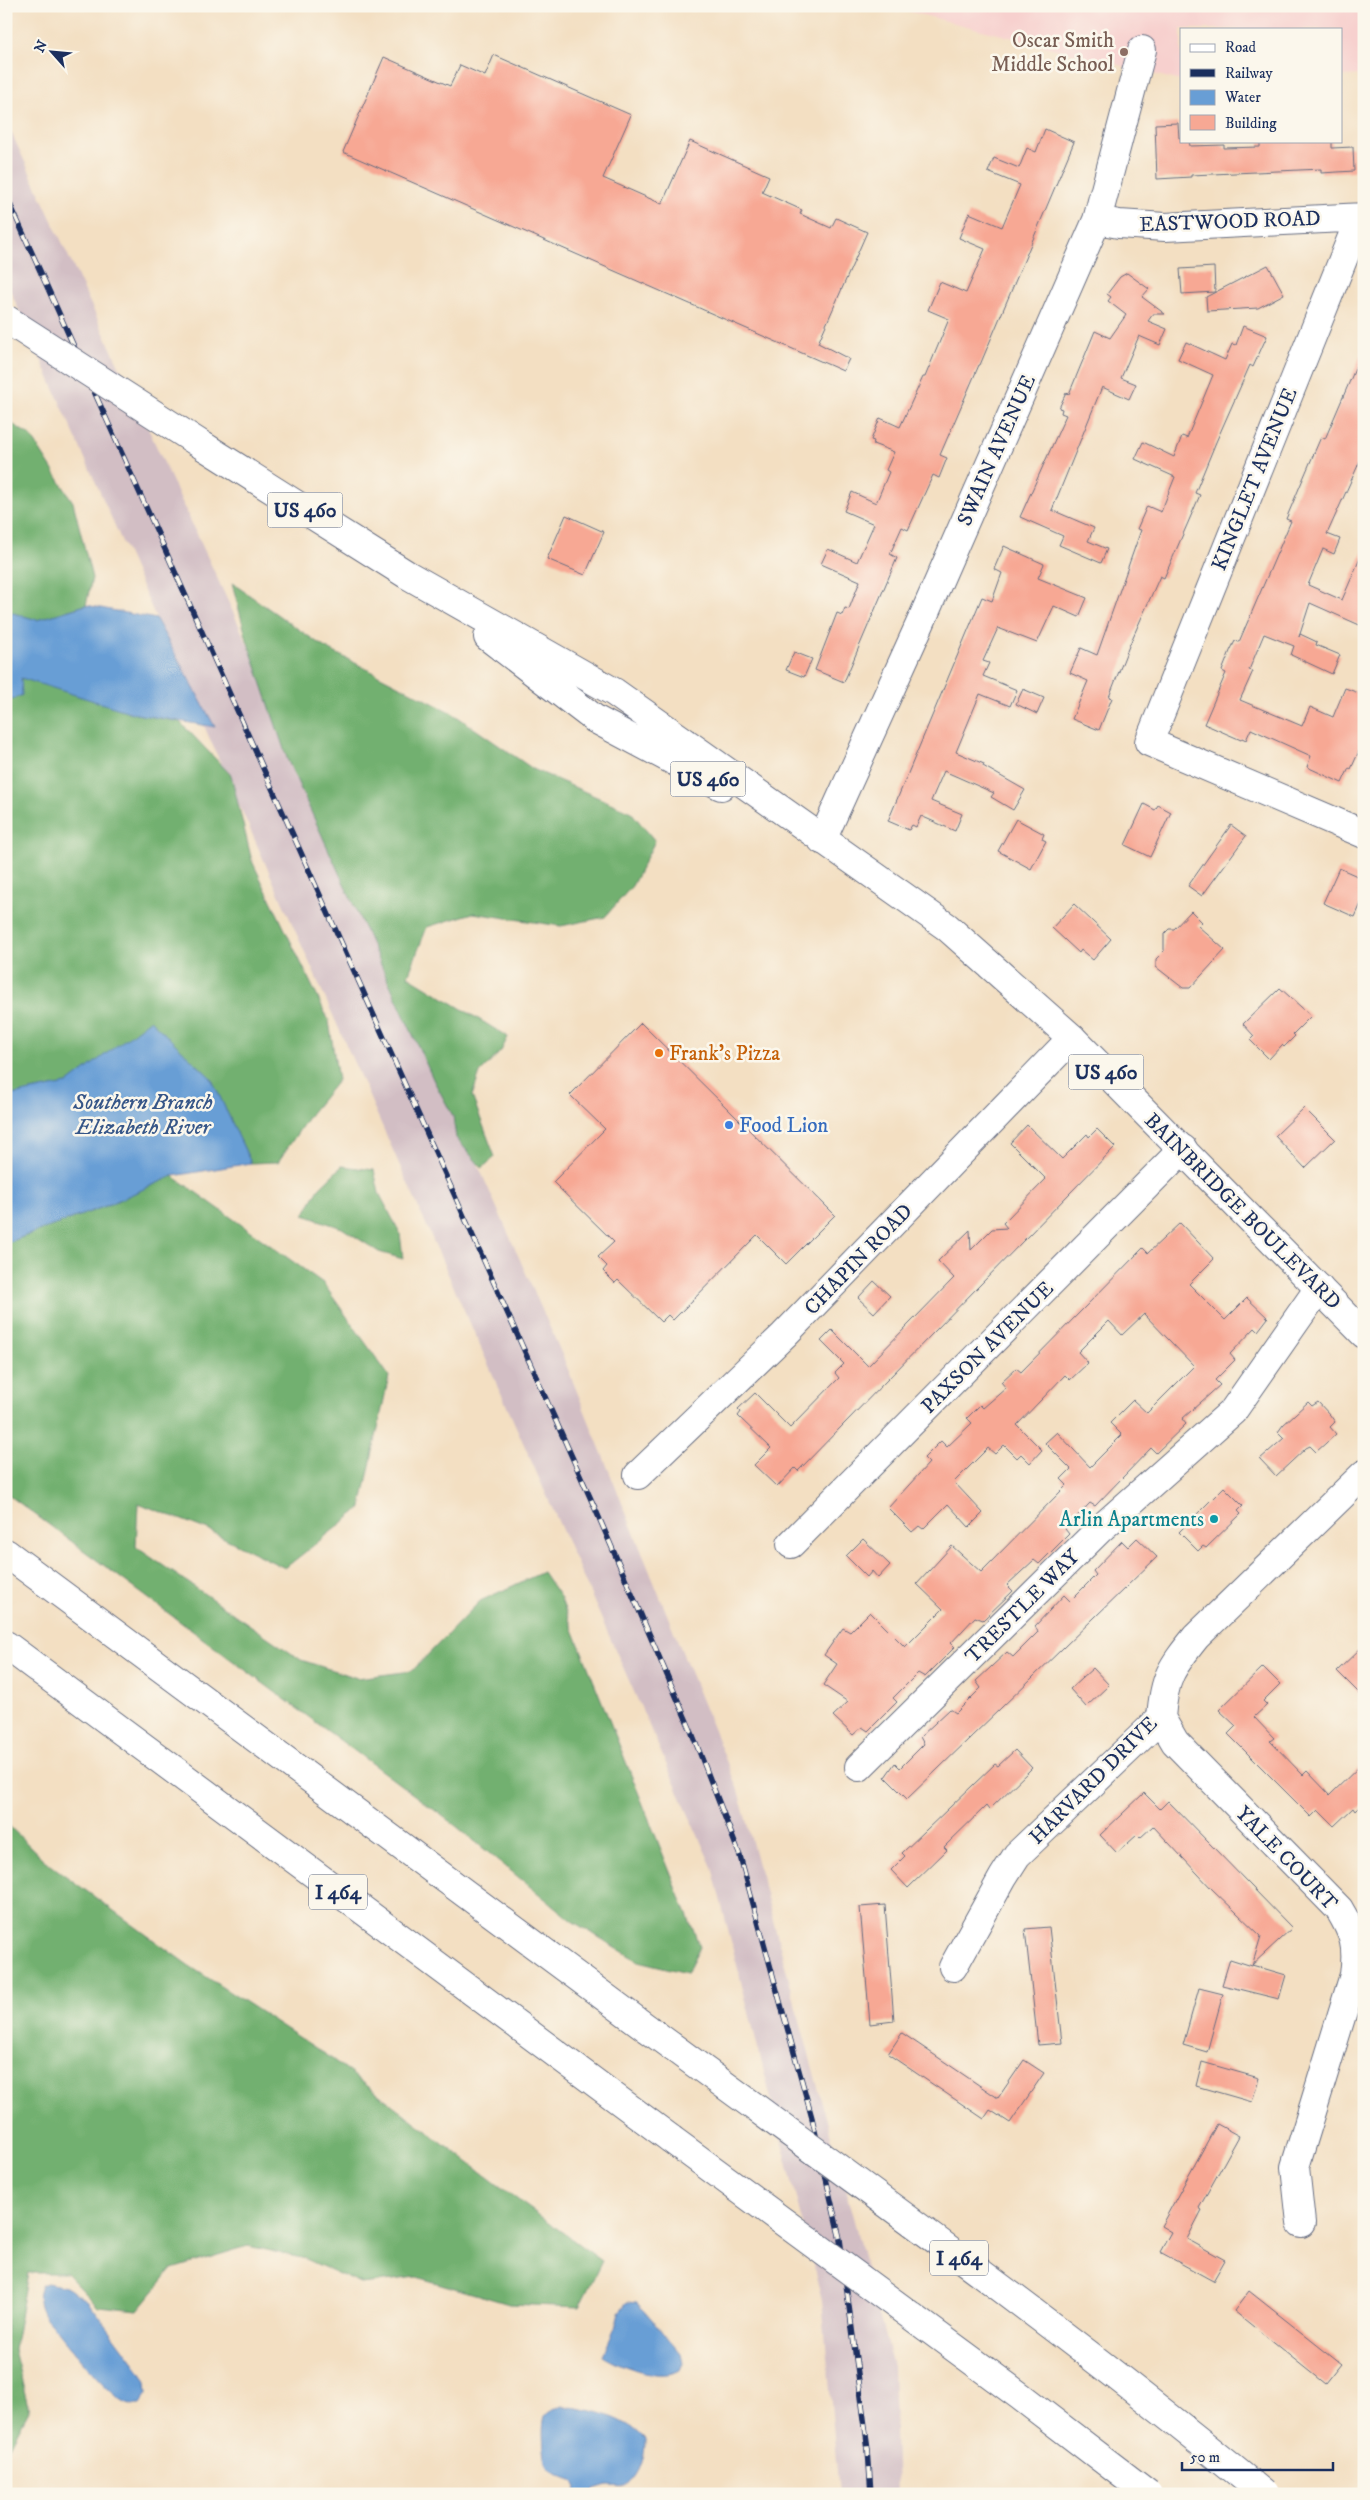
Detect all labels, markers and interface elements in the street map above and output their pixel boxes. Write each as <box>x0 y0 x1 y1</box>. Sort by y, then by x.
north arrow <box>28 28 78 78</box>
place label: Oscar Smith Middle School <box>991 28 1115 78</box>
legend <box>1180 28 1342 142</box>
text: N <box>31 37 52 56</box>
text: Road <box>1225 38 1257 57</box>
marker: Oscar Smith Middle School <box>1118 46 1130 58</box>
text: Railway <box>1225 64 1273 83</box>
text: Water <box>1224 88 1261 107</box>
text: Building <box>1225 114 1277 133</box>
street label: EASTWOOD ROAD <box>1139 206 1321 238</box>
street label: SWAIN AVENUE <box>952 371 1042 530</box>
street label: KINGLET AVENUE <box>1206 384 1304 575</box>
road number: US 460 <box>268 492 342 528</box>
road number: US 460 <box>670 762 746 796</box>
place label: Frank's Pizza <box>669 1041 780 1067</box>
marker: Frank's Pizza <box>653 1047 665 1059</box>
road number: US 460 <box>1068 1054 1144 1090</box>
water label: Southern Branch Elizabeth River <box>72 1089 213 1141</box>
street label: BAINBRIDGE BOULEVARD <box>1138 1108 1346 1316</box>
place label: Food Lion <box>739 1113 828 1139</box>
marker: Food Lion <box>723 1119 735 1131</box>
street label: CHAPIN ROAD <box>799 1198 918 1321</box>
street label: PAXSON AVENUE <box>916 1276 1060 1419</box>
place label: Arlin Apartments <box>1059 1507 1204 1533</box>
marker: Arlin Apartments <box>1208 1513 1220 1525</box>
street label: TRESTLE WAY <box>960 1544 1086 1669</box>
street label: HARVARD DRIVE <box>1024 1711 1163 1850</box>
street label: YALE COURT <box>1230 1801 1343 1916</box>
road number: I 464 <box>309 1874 367 1910</box>
road number: I 464 <box>930 2240 988 2276</box>
scale bar <box>1182 2440 1334 2472</box>
text: 50 m <box>1190 2448 1220 2467</box>

